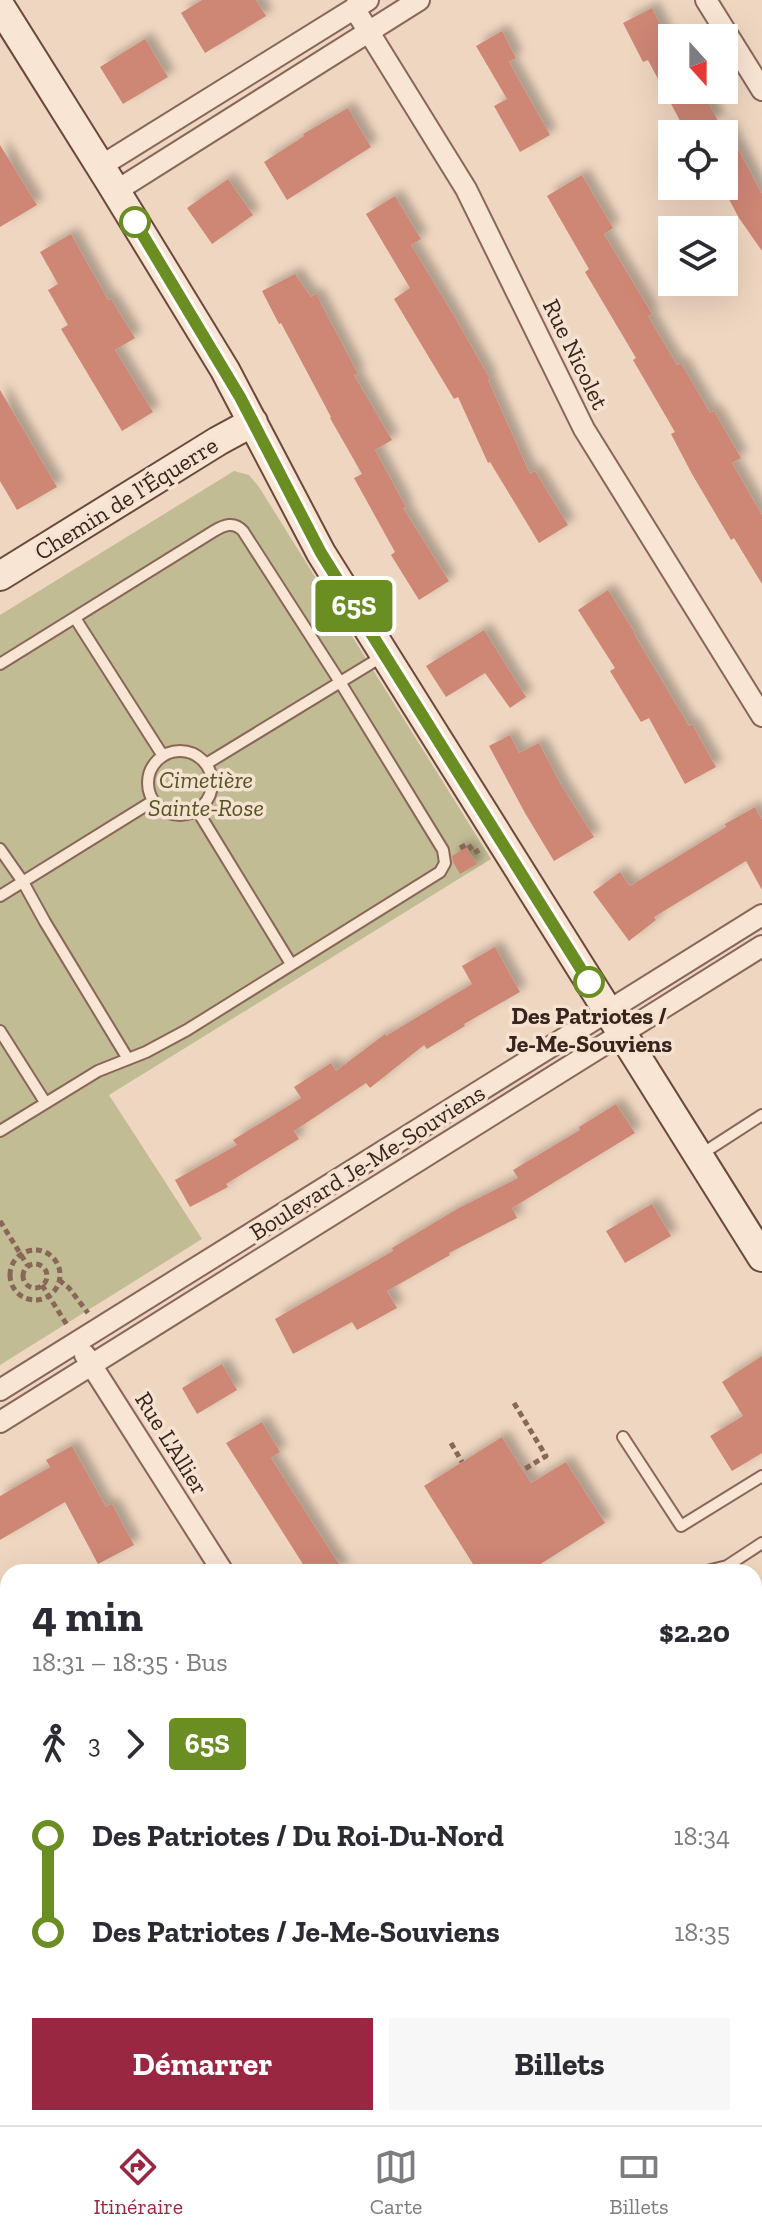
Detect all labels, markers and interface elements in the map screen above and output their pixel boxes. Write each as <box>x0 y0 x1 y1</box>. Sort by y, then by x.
north arrow <box>658 24 738 104</box>
map controls <box>658 24 738 296</box>
button: locate <box>658 120 738 200</box>
unlabelled marker <box>120 207 150 237</box>
button: layers <box>658 216 738 296</box>
street label: Rue Nicolet <box>537 294 615 414</box>
street label: Chemin de l'Équerre <box>29 430 223 566</box>
line badge: 65S <box>308 580 400 632</box>
text: 65S <box>331 589 377 622</box>
park label: Cimetière Sainte-Rose <box>148 765 264 822</box>
marker: Des Patriotes / Je-Me-Souviens <box>574 967 604 997</box>
place label: Des Patriotes / Je-Me-Souviens <box>506 1001 672 1058</box>
street label: Boulevard Je-Me-Souviens <box>244 1078 490 1246</box>
street label: Rue L'Allier <box>129 1386 215 1500</box>
text: 4 min <box>32 1589 143 1642</box>
text: $2.20 <box>659 1614 730 1650</box>
text: 18:31 – 18:35 · Bus <box>32 1646 228 1678</box>
icon: walk <box>32 1722 76 1766</box>
icon: forward <box>113 1722 157 1766</box>
text: 65S <box>185 1727 230 1760</box>
text: 3 <box>88 1728 101 1760</box>
text: Des Patriotes / Du Roi-Du-Nord <box>92 1818 504 1854</box>
text: 18:34 <box>673 1820 730 1852</box>
text: Des Patriotes / Je-Me-Souviens <box>92 1914 500 1950</box>
text: 18:35 <box>674 1916 730 1948</box>
button: Démarrer <box>32 2018 373 2110</box>
button: Billets <box>389 2018 730 2110</box>
tab: Itinéraire <box>93 2145 183 2220</box>
tab: Carte <box>370 2145 422 2220</box>
tab: Billets <box>609 2145 669 2220</box>

